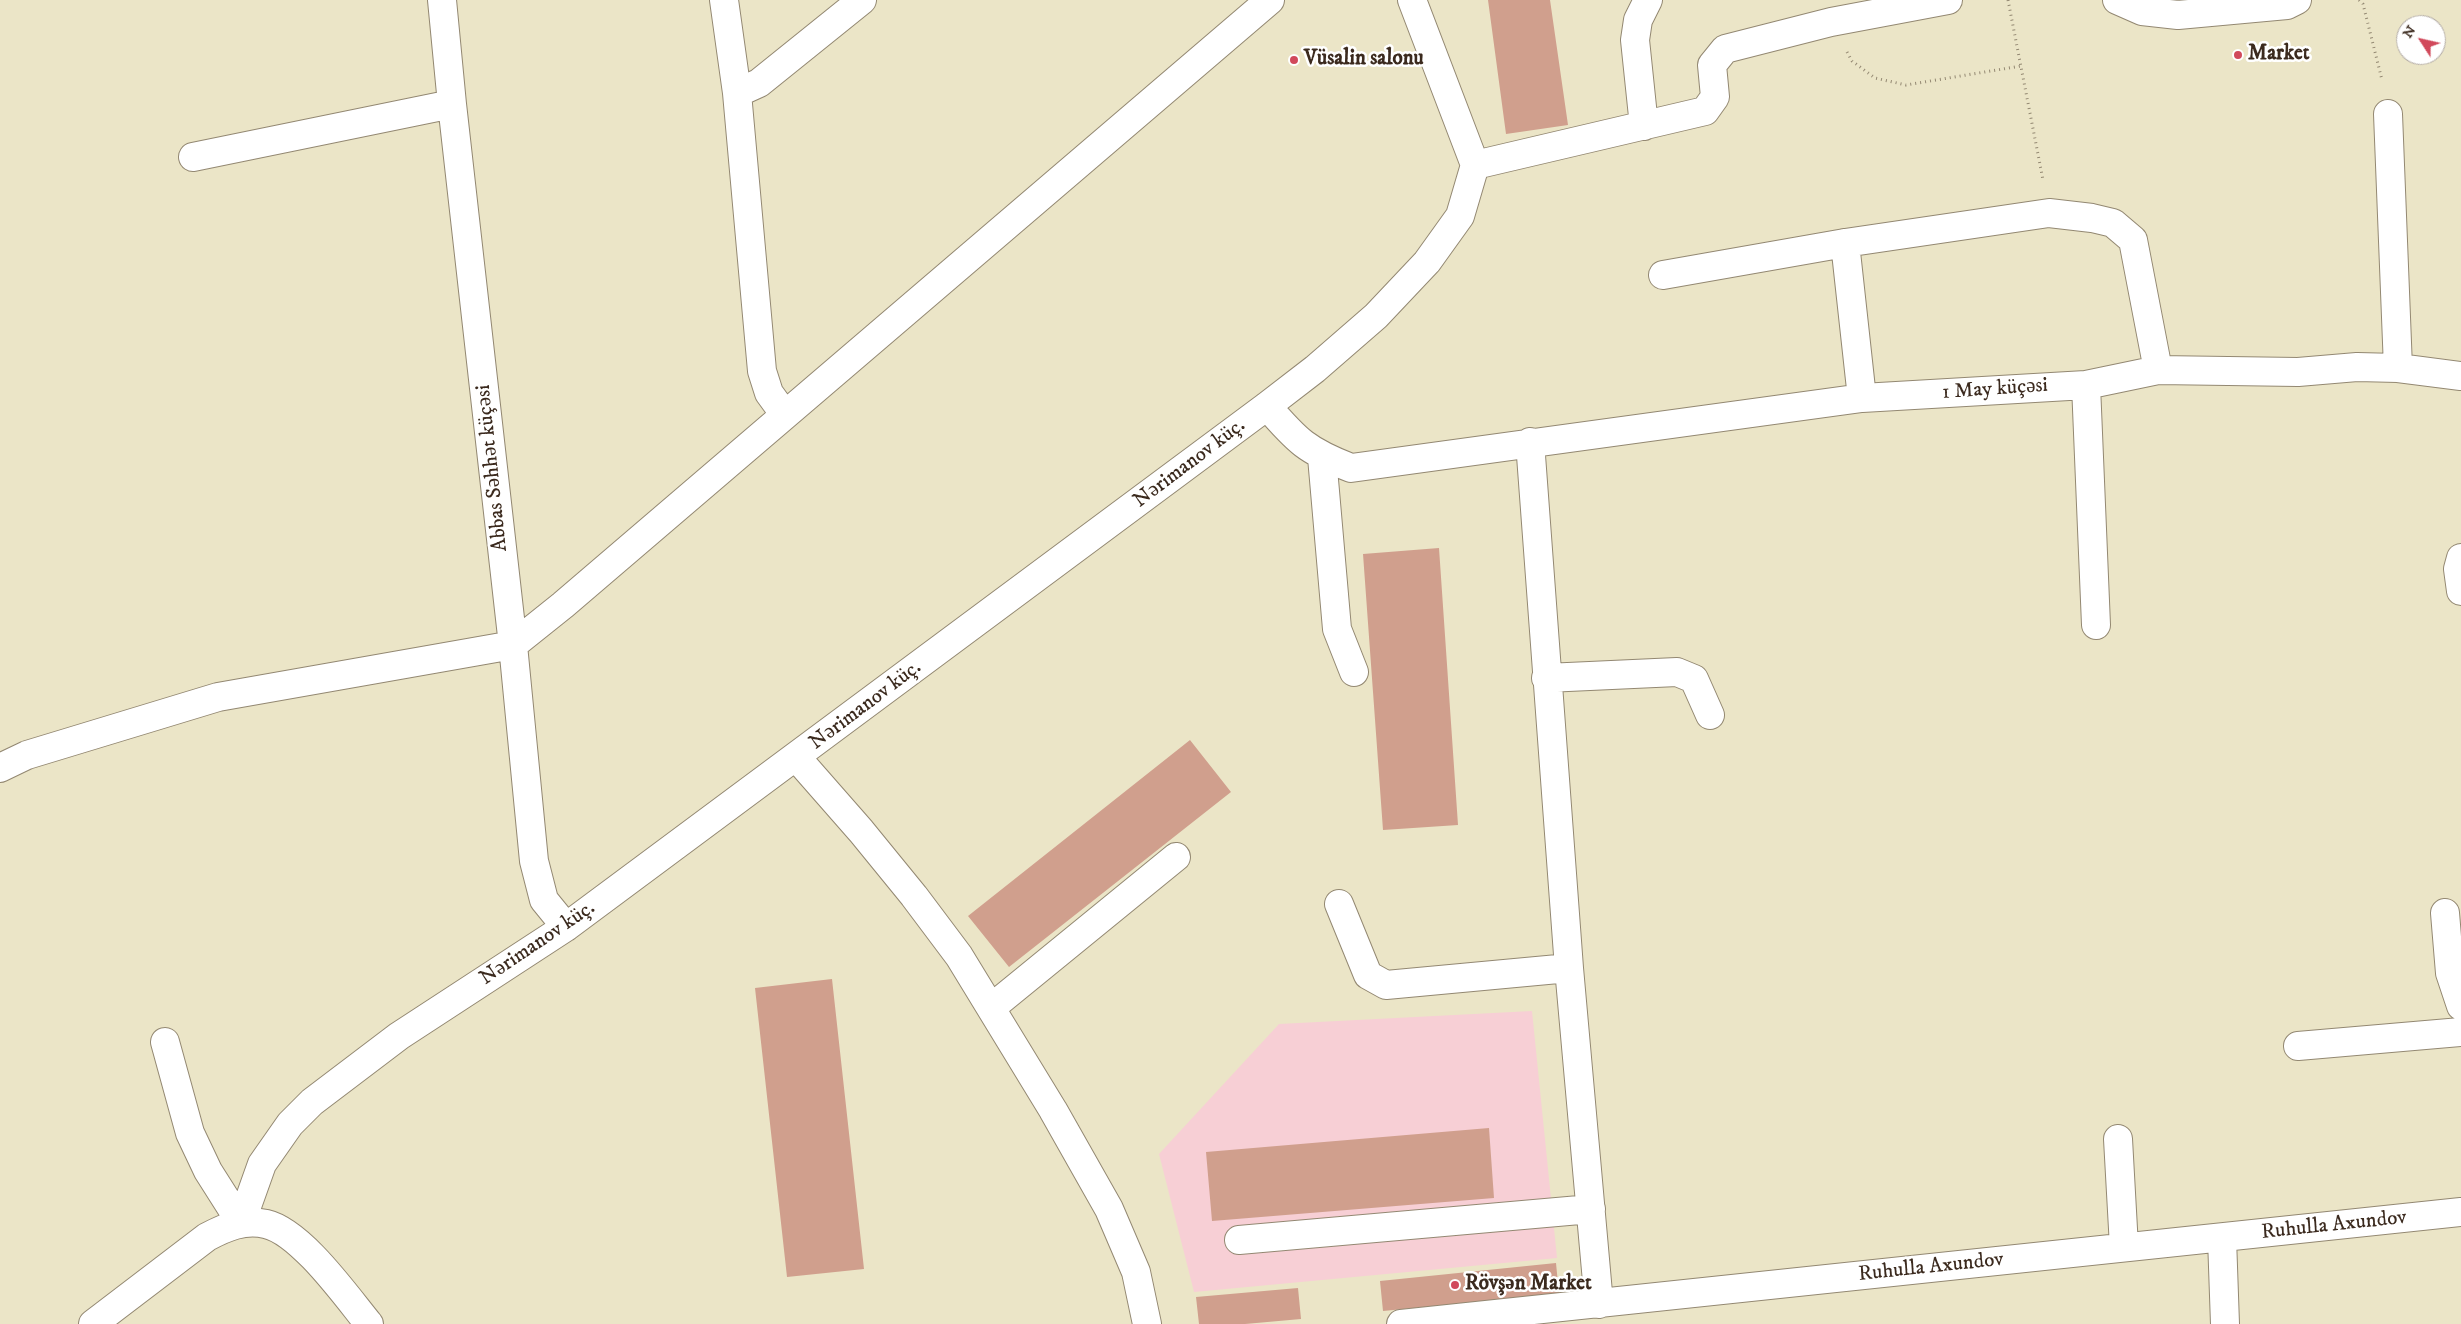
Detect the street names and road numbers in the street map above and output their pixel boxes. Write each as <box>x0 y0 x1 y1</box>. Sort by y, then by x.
street label: 1 May küçəsi <box>1941 374 2049 406</box>
street label: Abbas Səhhət küçəsi <box>472 383 514 553</box>
street label: Nərimanov küç. <box>1129 414 1251 514</box>
street label: Nərimanov küç. <box>805 656 927 756</box>
street label: Nərimanov küç. <box>475 896 601 992</box>
street label: Ruhulla Axundov <box>2260 1206 2408 1246</box>
street label: Ruhulla Axundov <box>1857 1248 2005 1288</box>

